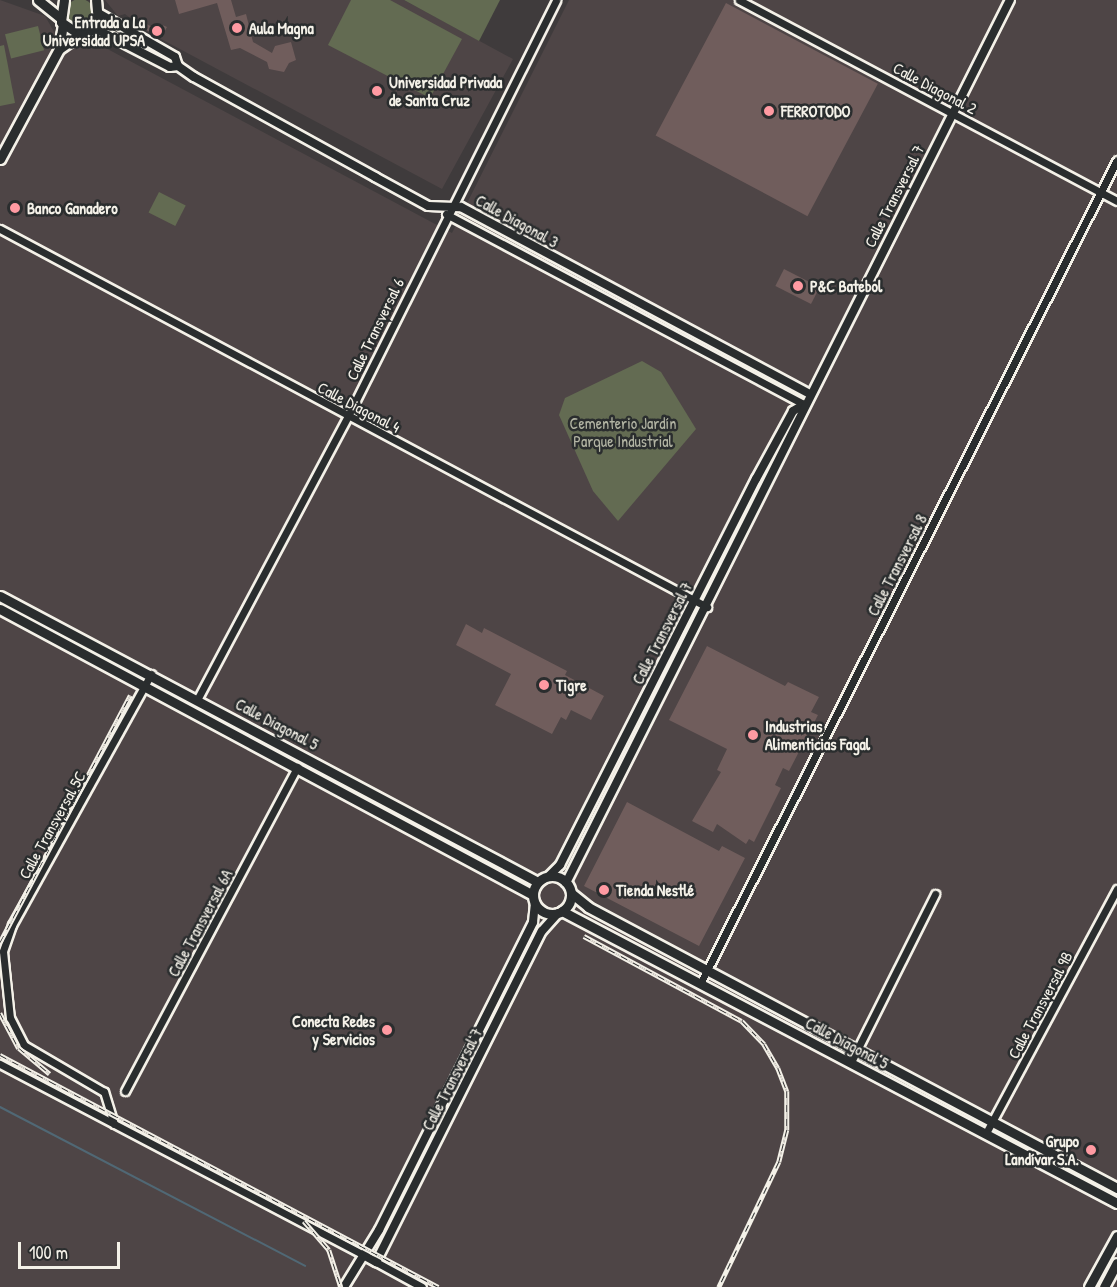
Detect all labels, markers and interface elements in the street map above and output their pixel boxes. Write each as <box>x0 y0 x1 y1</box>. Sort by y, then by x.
place label: Entrada a La Universidad UPSA <box>43 12 145 50</box>
place label: Aula Magna <box>249 18 314 38</box>
marker: Aula Magna <box>230 21 244 35</box>
marker: Entrada a La Universidad UPSA <box>150 24 164 38</box>
street label: Calle Diagonal 2 <box>890 58 980 118</box>
place label: Universidad Privada de Santa Cruz <box>389 72 502 110</box>
marker: Universidad Privada de Santa Cruz <box>370 84 384 98</box>
place label: FERROTODO <box>781 101 850 121</box>
marker: FERROTODO <box>762 104 776 118</box>
street label: Calle Transversal 7 <box>860 142 928 250</box>
street label: Calle Diagonal 3 <box>472 190 562 252</box>
place label: Banco Ganadero <box>27 198 118 218</box>
marker: Banco Ganadero <box>8 201 22 215</box>
street label: Calle Transversal 6 <box>342 275 408 383</box>
place label: P&C Batebol <box>810 276 882 296</box>
marker: P&C Batebol <box>791 279 805 293</box>
street label: Calle Diagonal 4 <box>315 377 403 437</box>
park label: Cementerio Jardín Parque Industrial <box>570 413 676 451</box>
street label: Calle Transversal 8 <box>863 511 931 619</box>
street label: Calle Transversal 7 <box>628 579 696 687</box>
place label: Tigre <box>556 675 587 695</box>
marker: Tigre <box>537 678 551 692</box>
street label: Calle Diagonal 5 <box>232 694 322 754</box>
place label: Industrias Alimenticias Fagal <box>765 716 870 754</box>
marker: Industrias Alimenticias Fagal <box>746 728 760 742</box>
street label: Calle Transversal 5C <box>14 768 90 882</box>
street label: Calle Transversal 6A <box>164 866 236 980</box>
place label: Tienda Nestlé <box>616 880 694 900</box>
marker: Tienda Nestlé <box>597 883 611 897</box>
street label: Calle Transversal 9B <box>1004 948 1076 1062</box>
place label: Conecta Redes y Servicios <box>292 1011 375 1049</box>
street label: Calle Diagonal 5 <box>802 1013 892 1073</box>
marker: Conecta Redes y Servicios <box>380 1023 394 1037</box>
street label: Calle Transversal 7 <box>418 1025 486 1133</box>
place label: Grupo Landívar S.A. <box>1005 1131 1079 1169</box>
marker: Grupo Landívar S.A. <box>1084 1143 1098 1157</box>
scale bar <box>21 1230 123 1268</box>
text: 100 m <box>29 1240 68 1265</box>

